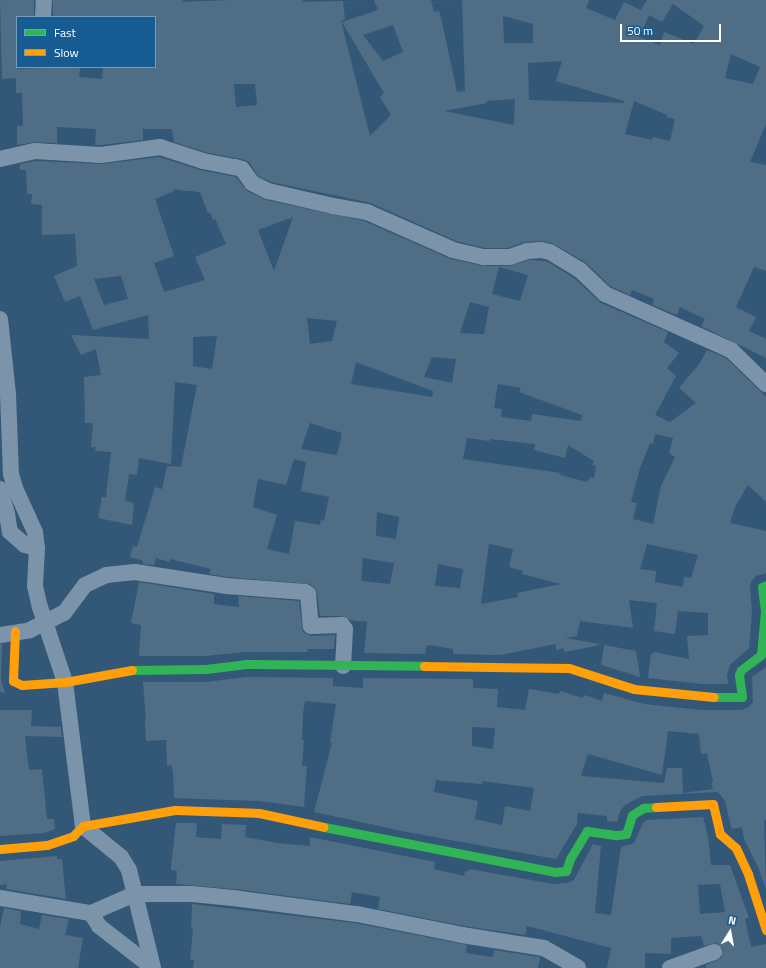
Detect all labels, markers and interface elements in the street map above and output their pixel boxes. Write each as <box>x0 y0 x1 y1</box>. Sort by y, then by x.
legend <box>16 16 156 68</box>
scale bar <box>622 16 723 42</box>
text: 50 m <box>627 21 653 40</box>
text: Fast <box>54 23 76 42</box>
text: Slow <box>54 43 79 62</box>
north arrow <box>710 912 750 952</box>
text: N <box>727 912 738 929</box>

